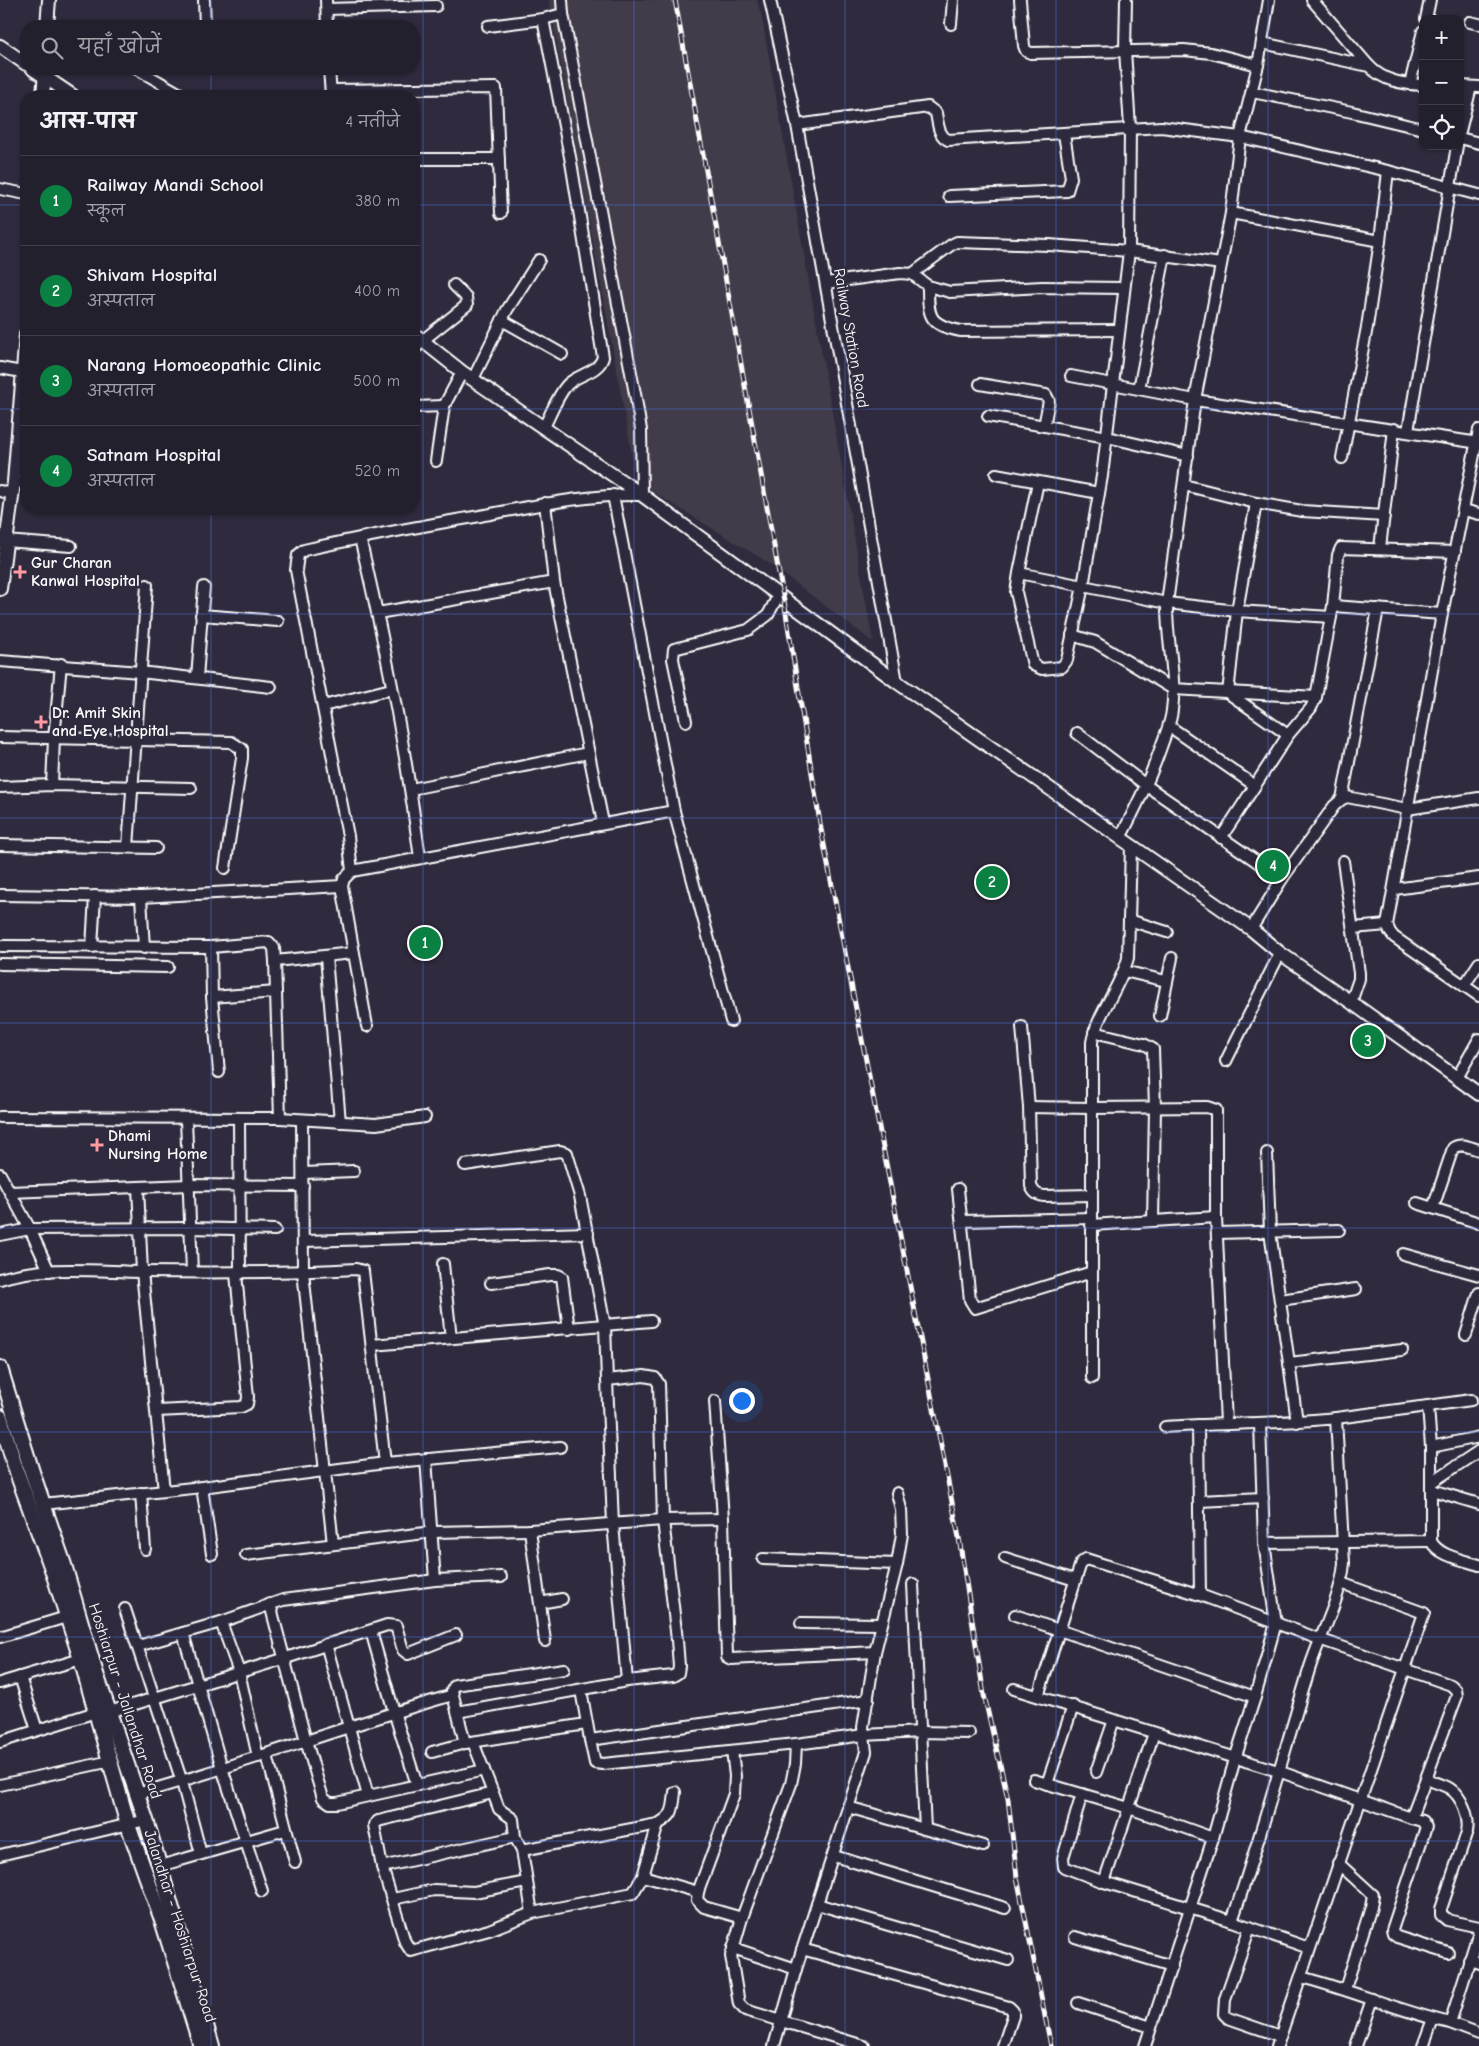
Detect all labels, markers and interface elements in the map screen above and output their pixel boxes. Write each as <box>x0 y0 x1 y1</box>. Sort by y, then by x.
map controls <box>1419 15 1464 150</box>
button: + <box>1419 15 1464 60</box>
search box <box>20 20 420 75</box>
icon: search <box>38 34 66 62</box>
text: यहाँ खोजें <box>78 36 161 58</box>
button: − <box>1419 60 1464 105</box>
button: locate <box>1419 105 1464 150</box>
text: आस-पास <box>40 109 136 133</box>
text: 4 नतीजे <box>345 113 400 131</box>
text: Railway Mandi School <box>87 174 264 196</box>
text: 1 <box>53 192 59 210</box>
text: 380 m <box>355 192 400 210</box>
text: स्कूल <box>87 202 125 220</box>
text: Shivam Hospital <box>87 264 217 286</box>
street label: Railway Station Road <box>830 267 872 409</box>
text: 2 <box>52 282 60 300</box>
text: 400 m <box>354 282 400 300</box>
text: अस्पताल <box>87 292 155 310</box>
text: Narang Homoeopathic Clinic <box>87 354 321 376</box>
text: 3 <box>52 372 60 390</box>
text: 500 m <box>353 372 400 390</box>
text: अस्पताल <box>87 382 155 400</box>
text: Satnam Hospital <box>87 444 221 466</box>
text: 4 <box>52 462 60 480</box>
text: 520 m <box>355 462 400 480</box>
text: अस्पताल <box>87 472 155 490</box>
place label: Gur Charan Kanwal Hospital <box>31 554 140 590</box>
marker: Gur Charan Kanwal Hospital <box>13 565 27 579</box>
place label: Dr. Amit Skin and Eye Hospital <box>52 704 168 740</box>
marker: Dr. Amit Skin and Eye Hospital <box>34 715 48 729</box>
pin: 4 <box>1257 847 1289 885</box>
pin: 2 <box>976 863 1008 901</box>
pin: 1 <box>409 924 441 962</box>
pin: 3 <box>1352 1022 1384 1060</box>
place label: Dhami Nursing Home <box>108 1127 207 1163</box>
marker: Dhami Nursing Home <box>90 1138 104 1152</box>
your location <box>729 1388 755 1414</box>
street label: Hoshiarpur - Jallandhar Road <box>85 1601 165 1801</box>
street label: Jalandhar - Hoshiarpur Road <box>140 1828 220 2024</box>

